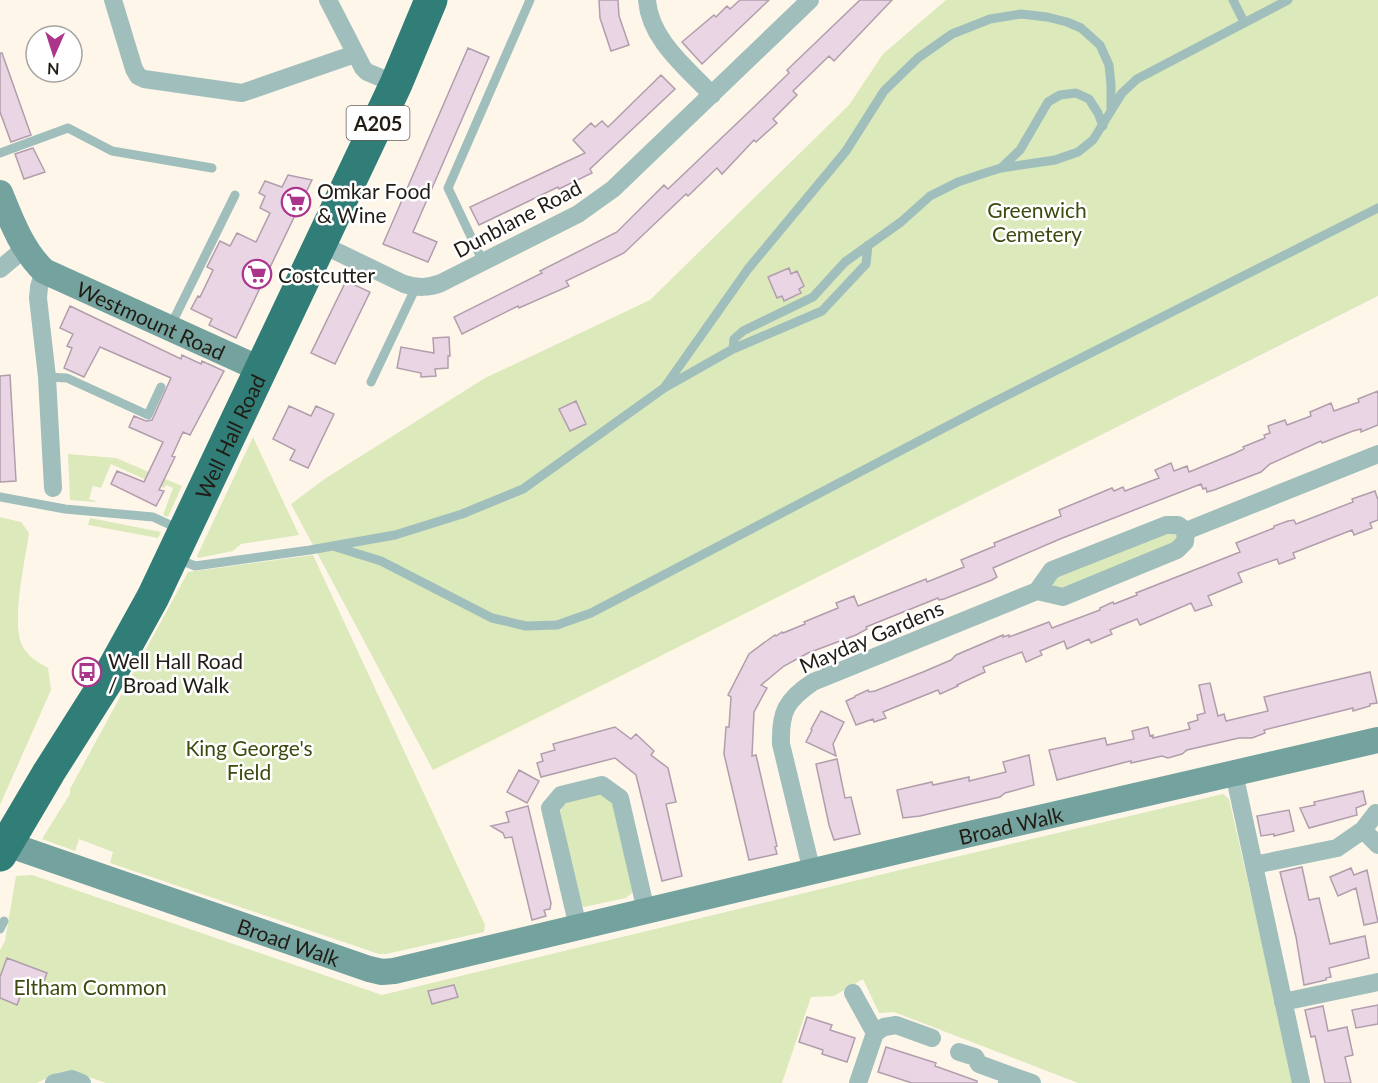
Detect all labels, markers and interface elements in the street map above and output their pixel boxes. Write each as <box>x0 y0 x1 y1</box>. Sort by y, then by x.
north arrow <box>24 24 84 84</box>
text: N <box>47 60 60 79</box>
road number: A205 <box>346 106 410 140</box>
street label: Dunblane Road <box>449 174 585 262</box>
place label: Omkar Food & Wine <box>317 178 431 227</box>
supermarket icon: Omkar Food & Wine <box>280 186 312 218</box>
park label: Greenwich Cemetery <box>987 197 1087 246</box>
supermarket icon: Costcutter <box>241 258 273 290</box>
place label: Costcutter <box>278 262 375 287</box>
street label: Westmount Road <box>73 275 229 364</box>
street label: Well Hall Road <box>189 370 269 503</box>
street label: Mayday Gardens <box>795 594 947 678</box>
place label: Well Hall Road / Broad Walk <box>108 648 243 697</box>
bus stop icon: Well Hall Road / Broad Walk <box>71 656 103 688</box>
park label: King George's Field <box>185 735 313 784</box>
street label: Broad Walk <box>956 800 1065 849</box>
street label: Broad Walk <box>234 912 343 971</box>
park label: Eltham Common <box>13 974 167 999</box>

